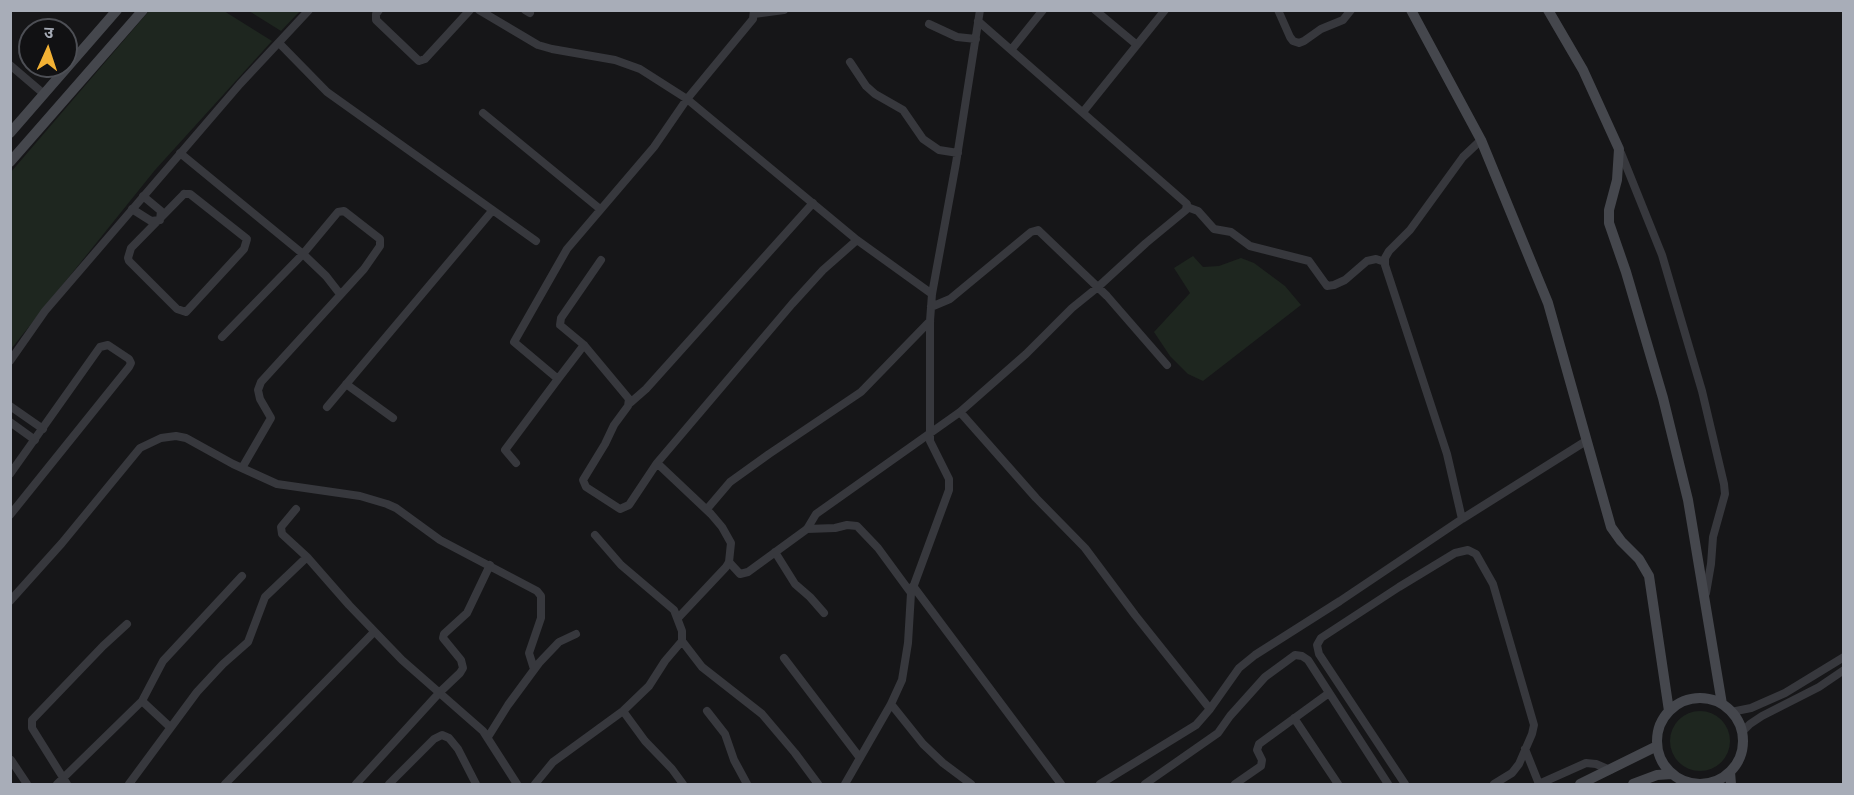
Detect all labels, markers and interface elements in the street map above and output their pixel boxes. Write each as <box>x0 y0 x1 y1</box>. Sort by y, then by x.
north arrow <box>18 18 78 78</box>
text: उ <box>44 22 54 42</box>

